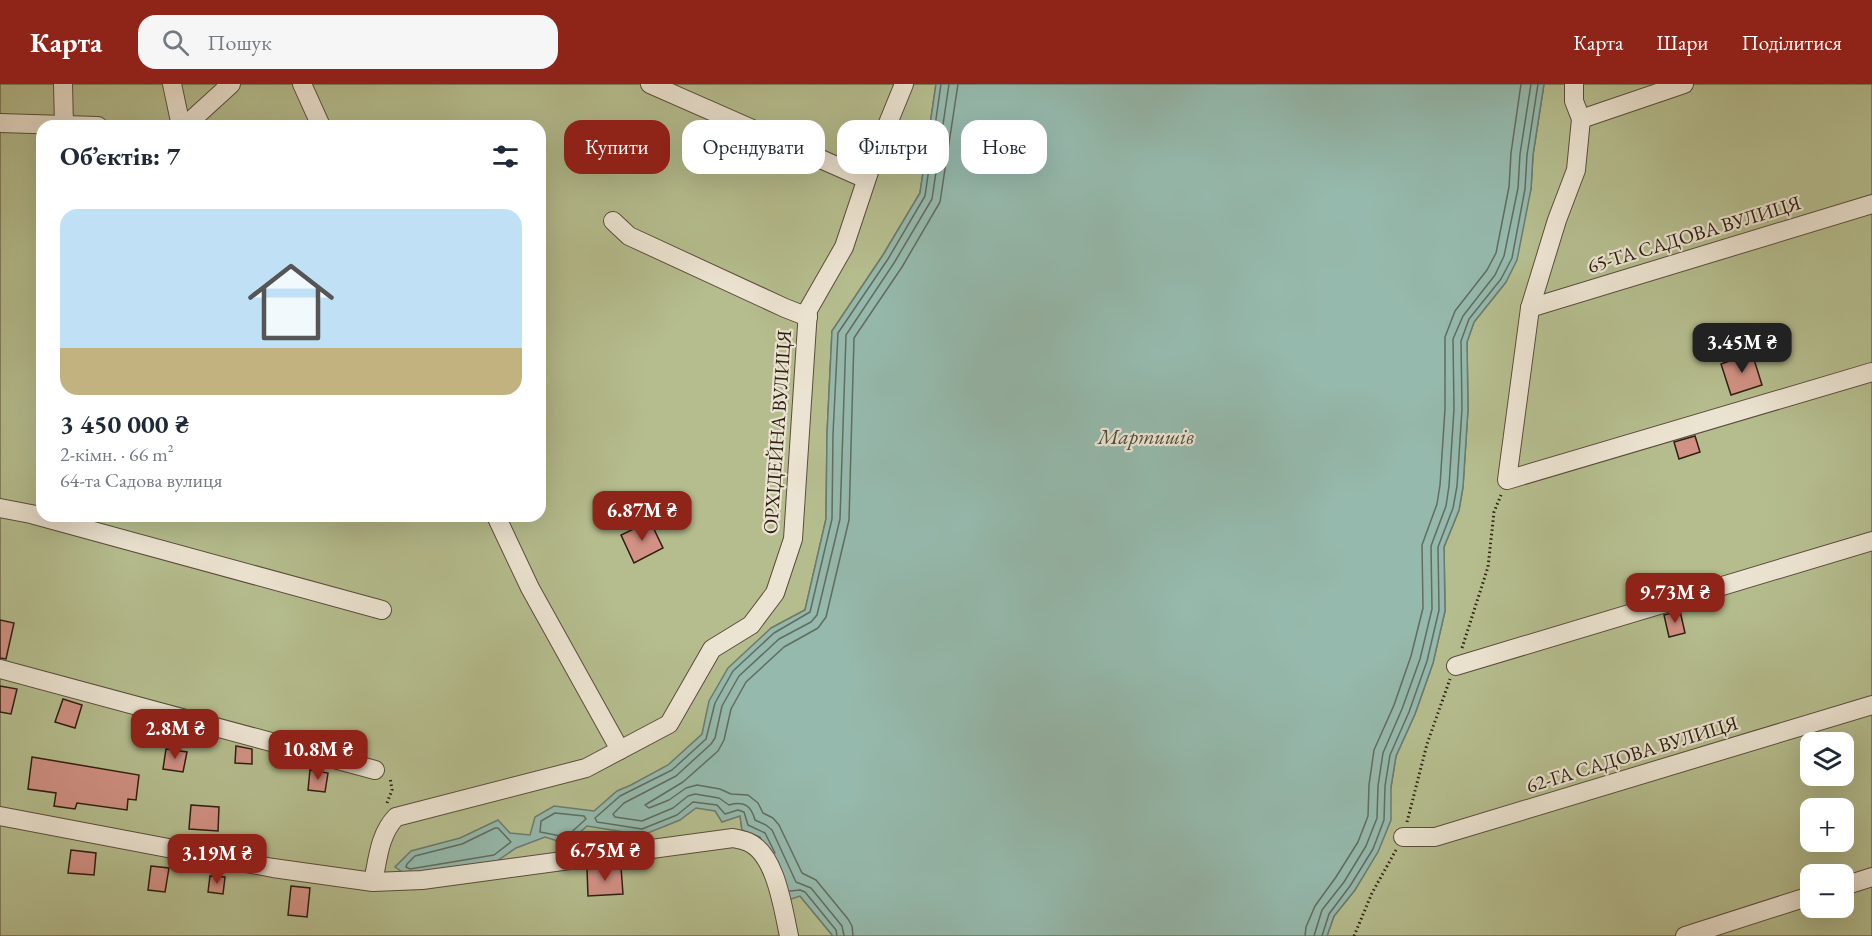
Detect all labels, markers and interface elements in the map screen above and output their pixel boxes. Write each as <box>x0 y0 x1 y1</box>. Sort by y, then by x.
search box <box>138 15 558 69</box>
text: Карта <box>30 24 102 60</box>
icon: search <box>159 26 192 59</box>
text: Пошук <box>207 28 272 57</box>
text: Карта <box>1573 29 1623 56</box>
text: Шари <box>1656 29 1708 56</box>
text: Поділитися <box>1741 29 1842 56</box>
chip: Купити <box>564 120 670 174</box>
chip: Орендувати <box>682 120 825 174</box>
chip: Фільтри <box>837 120 949 174</box>
chip: Нове <box>961 120 1047 174</box>
text: Об’єктів: 7 <box>60 139 180 173</box>
icon: filters <box>489 140 522 173</box>
street label: 65-ТА САДОВА ВУЛИЦЯ <box>1584 189 1804 279</box>
icon: home <box>237 248 345 356</box>
pin: 3.45M ₴ <box>1687 323 1797 374</box>
street label: ОРХІДЕЙНА ВУЛИЦЯ <box>757 329 797 535</box>
text: 3.45M ₴ <box>1707 329 1777 355</box>
text: 3 450 000 ₴ <box>60 407 189 441</box>
water label: Мартишів <box>1096 423 1194 450</box>
text: 2-кімн. · 66 m² <box>60 441 174 467</box>
text: 64-та Садова вулиця <box>60 467 222 493</box>
pin: 6.87M ₴ <box>587 491 697 542</box>
text: 6.87M ₴ <box>607 497 677 523</box>
pin: 9.73M ₴ <box>1620 573 1730 624</box>
text: 9.73M ₴ <box>1640 579 1710 605</box>
pin: 2.8M ₴ <box>126 709 224 760</box>
street label: 62-ГА САДОВА ВУЛИЦЯ <box>1523 709 1741 799</box>
text: 2.8M ₴ <box>145 715 205 741</box>
pin: 10.8M ₴ <box>263 730 373 781</box>
map controls <box>1800 732 1854 918</box>
button: layers <box>1800 732 1854 786</box>
text: 10.8M ₴ <box>283 736 353 762</box>
button: + <box>1800 798 1854 852</box>
pin: 6.75M ₴ <box>550 831 660 882</box>
pin: 3.19M ₴ <box>162 834 272 885</box>
text: 6.75M ₴ <box>570 837 640 863</box>
text: 3.19M ₴ <box>182 840 252 866</box>
button: − <box>1800 864 1854 918</box>

